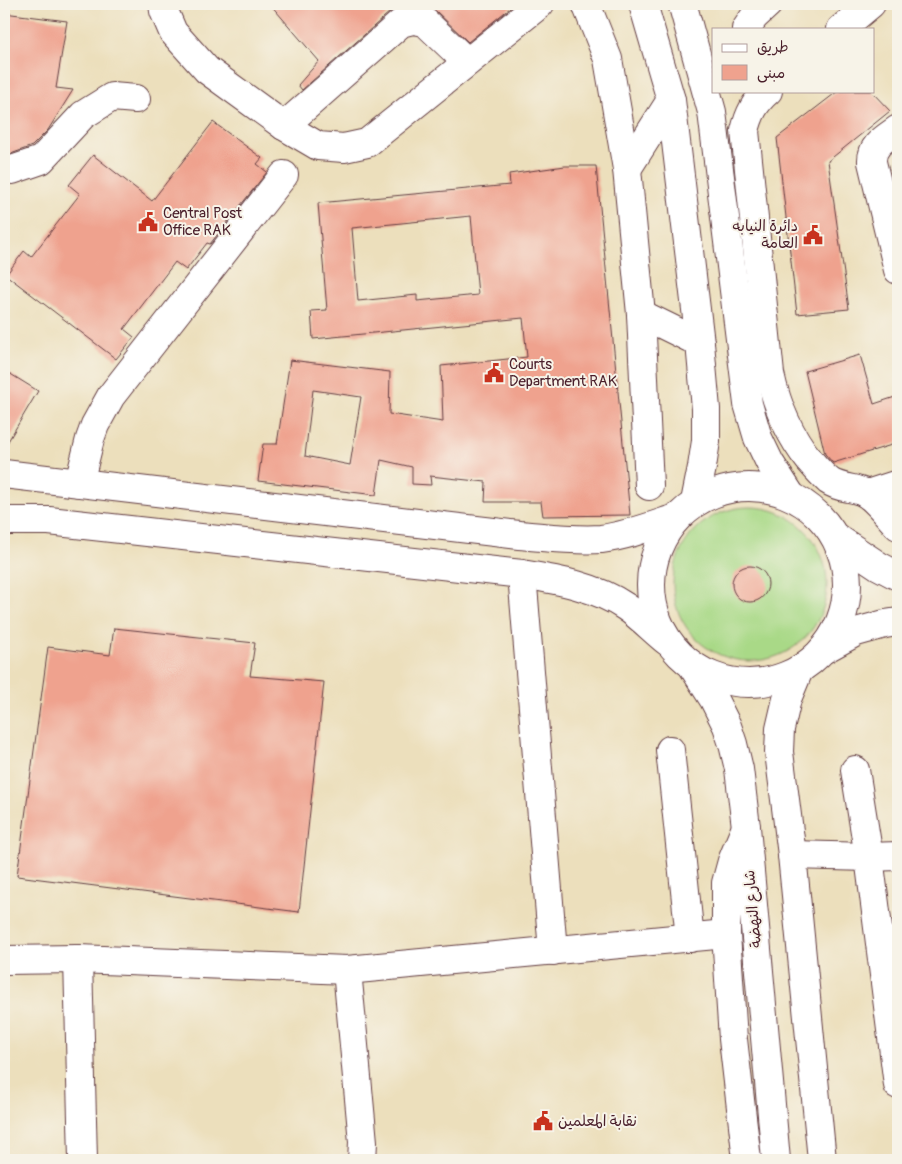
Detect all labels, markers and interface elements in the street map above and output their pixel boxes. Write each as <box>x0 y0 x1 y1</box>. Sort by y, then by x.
legend <box>712 28 874 92</box>
text: طريق <box>757 38 789 57</box>
text: مبنى <box>757 64 785 83</box>
place label: Central Post Office RAK <box>163 204 243 240</box>
public building icon: Central Post Office RAK <box>137 211 159 233</box>
place label: دائرة النيابه العامة <box>733 217 798 253</box>
public building icon: دائرة النيابه العامة <box>802 224 824 246</box>
place label: Courts Department RAK <box>509 355 617 391</box>
public building icon: Courts Department RAK <box>483 362 505 384</box>
street label: شارع النهضة <box>740 869 766 949</box>
public building icon: نقابة المعلمين <box>532 1110 554 1132</box>
place label: نقابة المعلمين <box>558 1112 637 1131</box>

